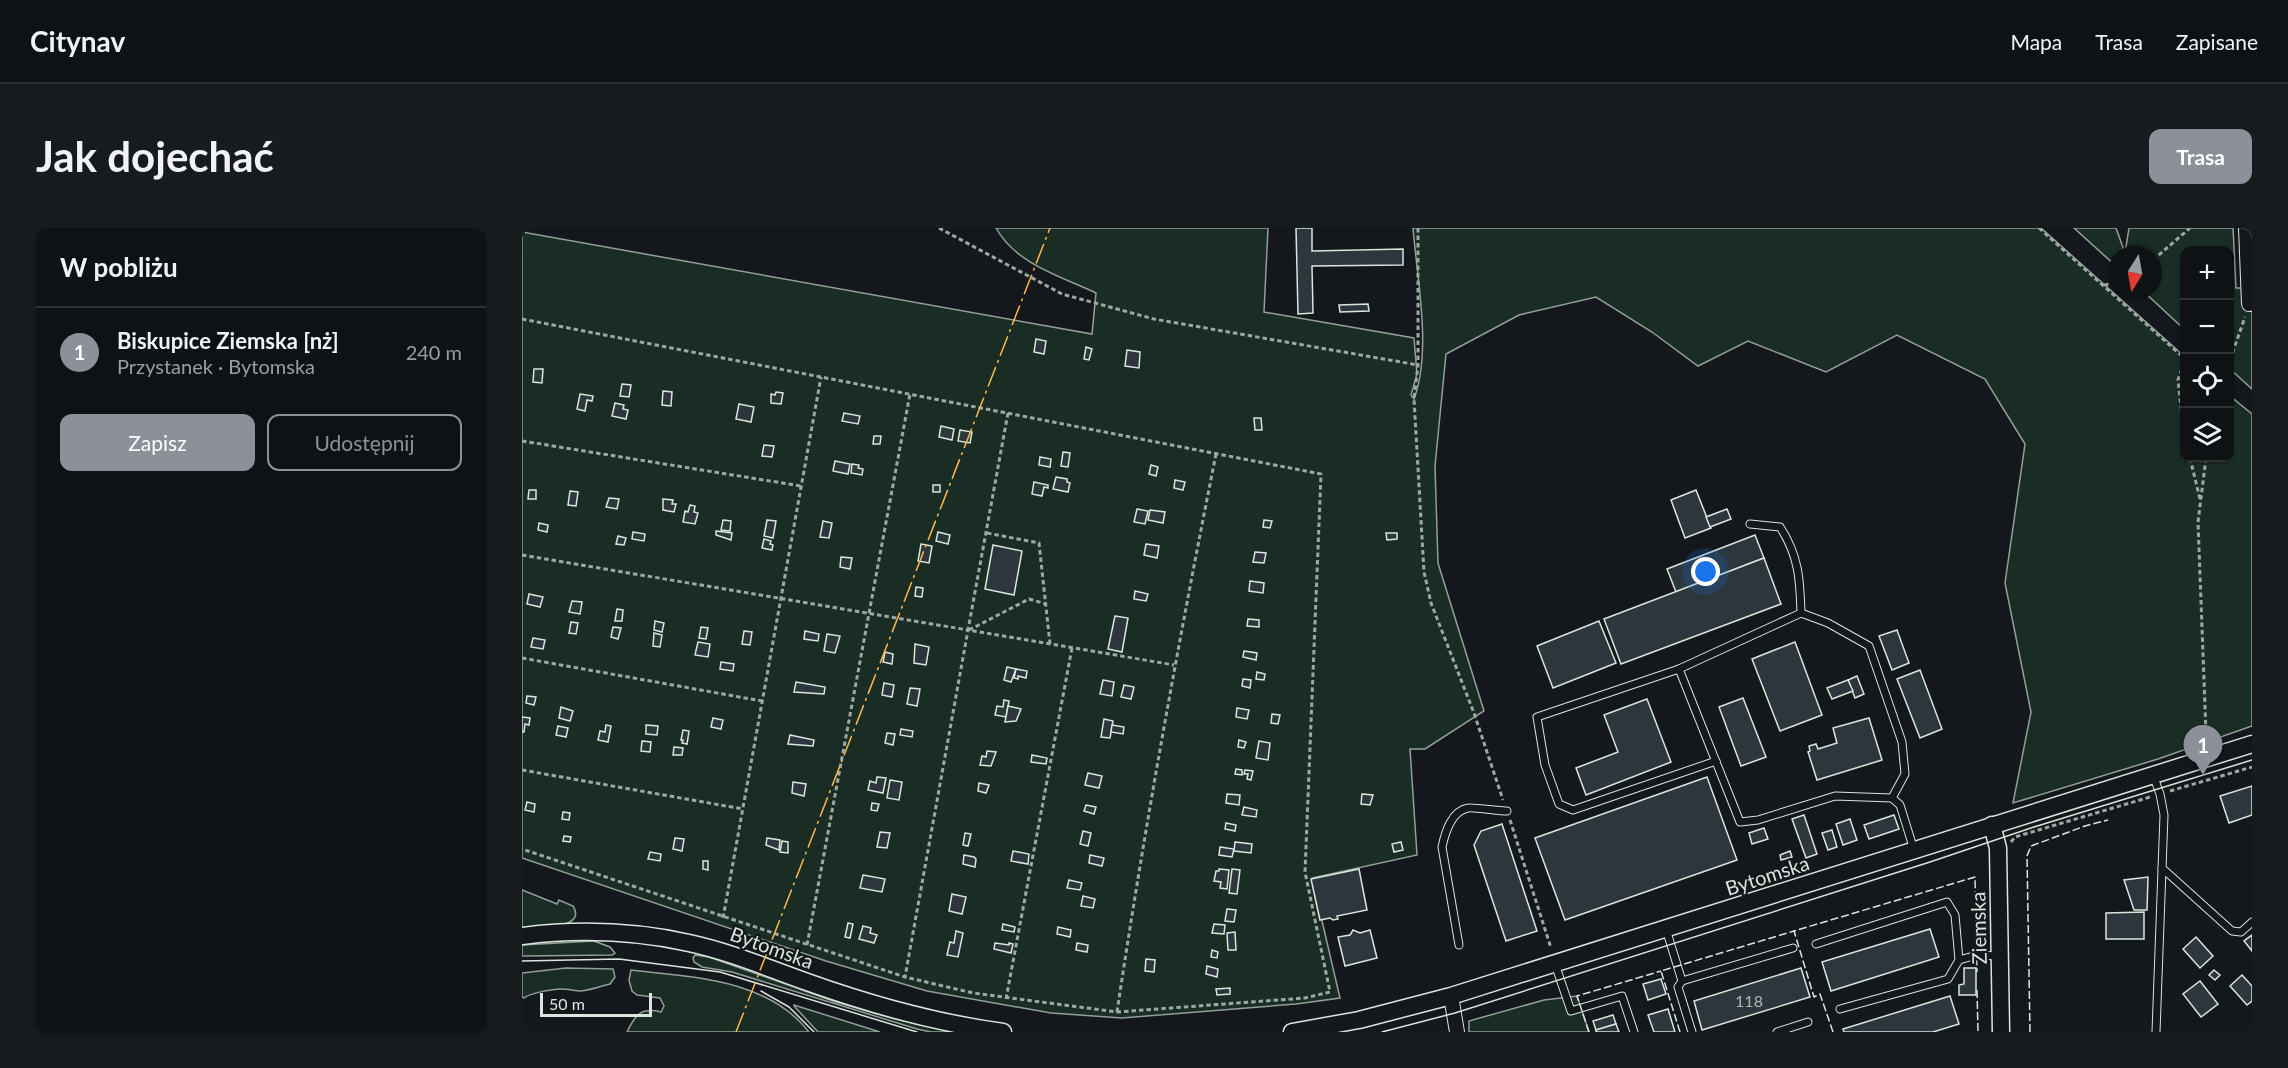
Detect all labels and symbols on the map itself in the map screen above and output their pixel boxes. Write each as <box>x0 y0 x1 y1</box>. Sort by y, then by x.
north arrow <box>2108 246 2162 300</box>
your location <box>1691 557 1720 586</box>
pin: 1 <box>2184 726 2222 775</box>
street label: Bytomska <box>1722 850 1812 900</box>
street label: Ziemska <box>1965 892 1991 964</box>
street label: Bytomska <box>727 921 817 973</box>
scale bar <box>540 990 652 1018</box>
house number: 118 <box>1735 991 1763 1010</box>

